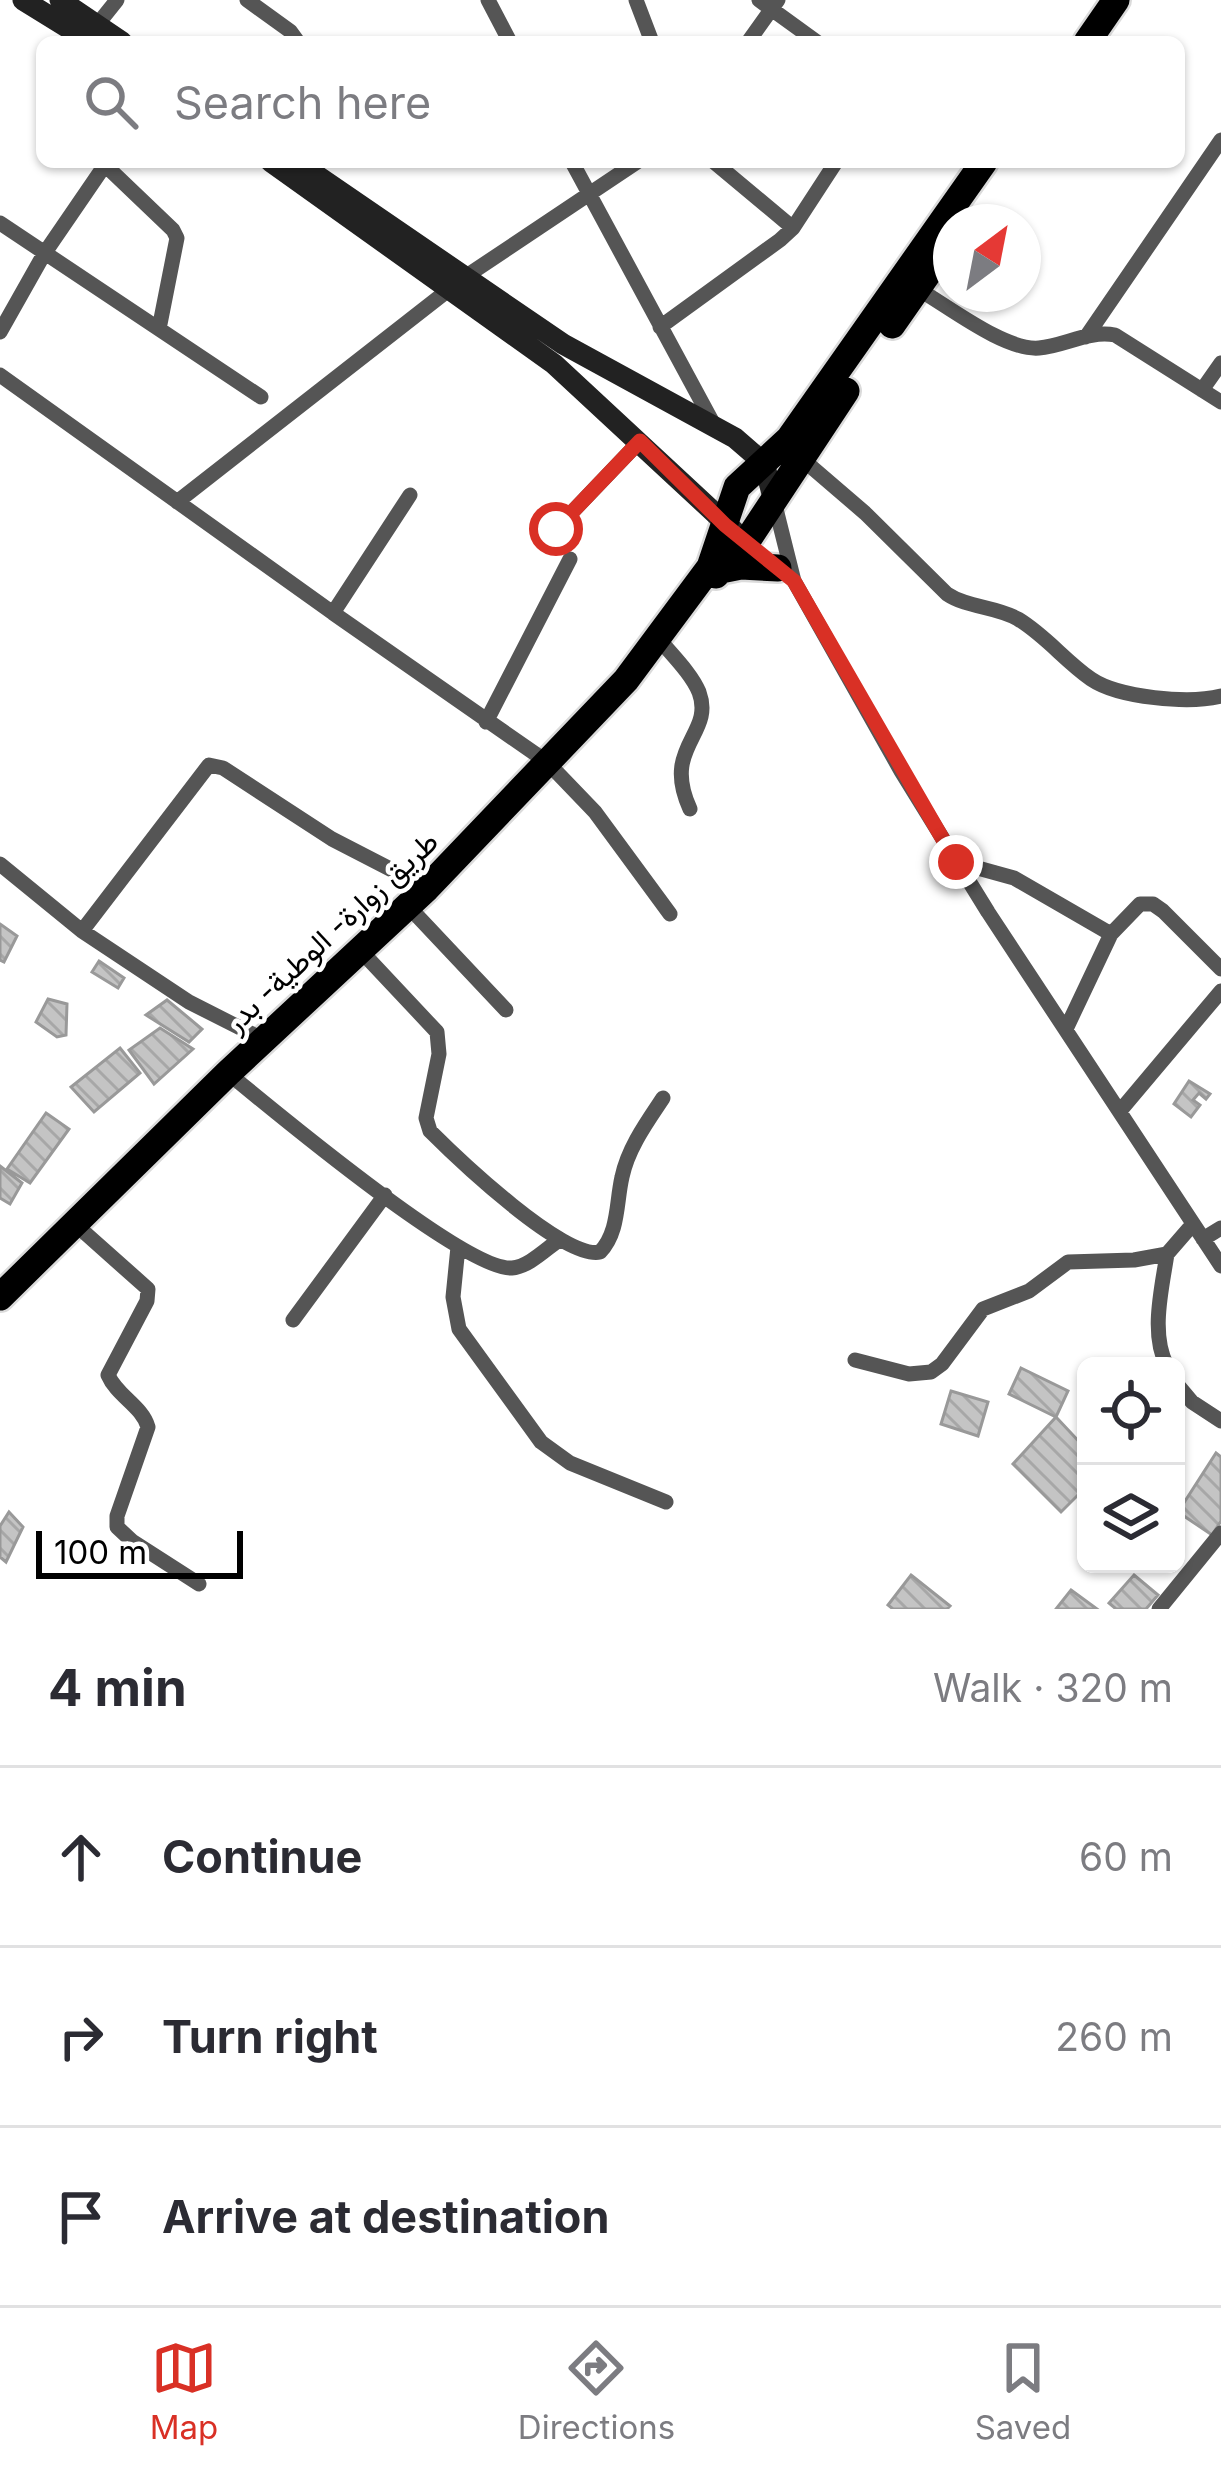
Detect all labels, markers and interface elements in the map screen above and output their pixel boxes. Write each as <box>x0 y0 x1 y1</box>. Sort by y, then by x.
search box <box>36 36 1185 168</box>
icon: search <box>78 69 144 135</box>
text: Search here <box>174 75 431 130</box>
north arrow <box>933 204 1041 312</box>
route start <box>529 502 583 556</box>
street label: طريق زوارة- الوطية- بدر <box>216 823 446 1041</box>
route end <box>929 835 983 889</box>
map controls <box>1077 1357 1185 1573</box>
button: locate <box>1077 1357 1185 1465</box>
button: layers <box>1077 1465 1185 1573</box>
scale bar <box>36 1525 243 1578</box>
text: 100 m <box>54 1532 147 1572</box>
text: 4 min <box>48 1657 187 1718</box>
text: Walk · 320 m <box>933 1664 1173 1711</box>
icon: ahead <box>48 1824 114 1890</box>
text: Continue <box>162 1829 362 1884</box>
text: 60 m <box>1079 1833 1173 1880</box>
icon: right <box>48 2004 114 2070</box>
text: Turn right <box>162 2009 378 2064</box>
text: 260 m <box>1055 2013 1173 2060</box>
icon: arrive <box>48 2184 114 2250</box>
text: Arrive at destination <box>162 2189 609 2244</box>
tab: Map <box>150 2335 218 2447</box>
tab: Directions <box>518 2335 675 2447</box>
tab: Saved <box>975 2335 1071 2447</box>

